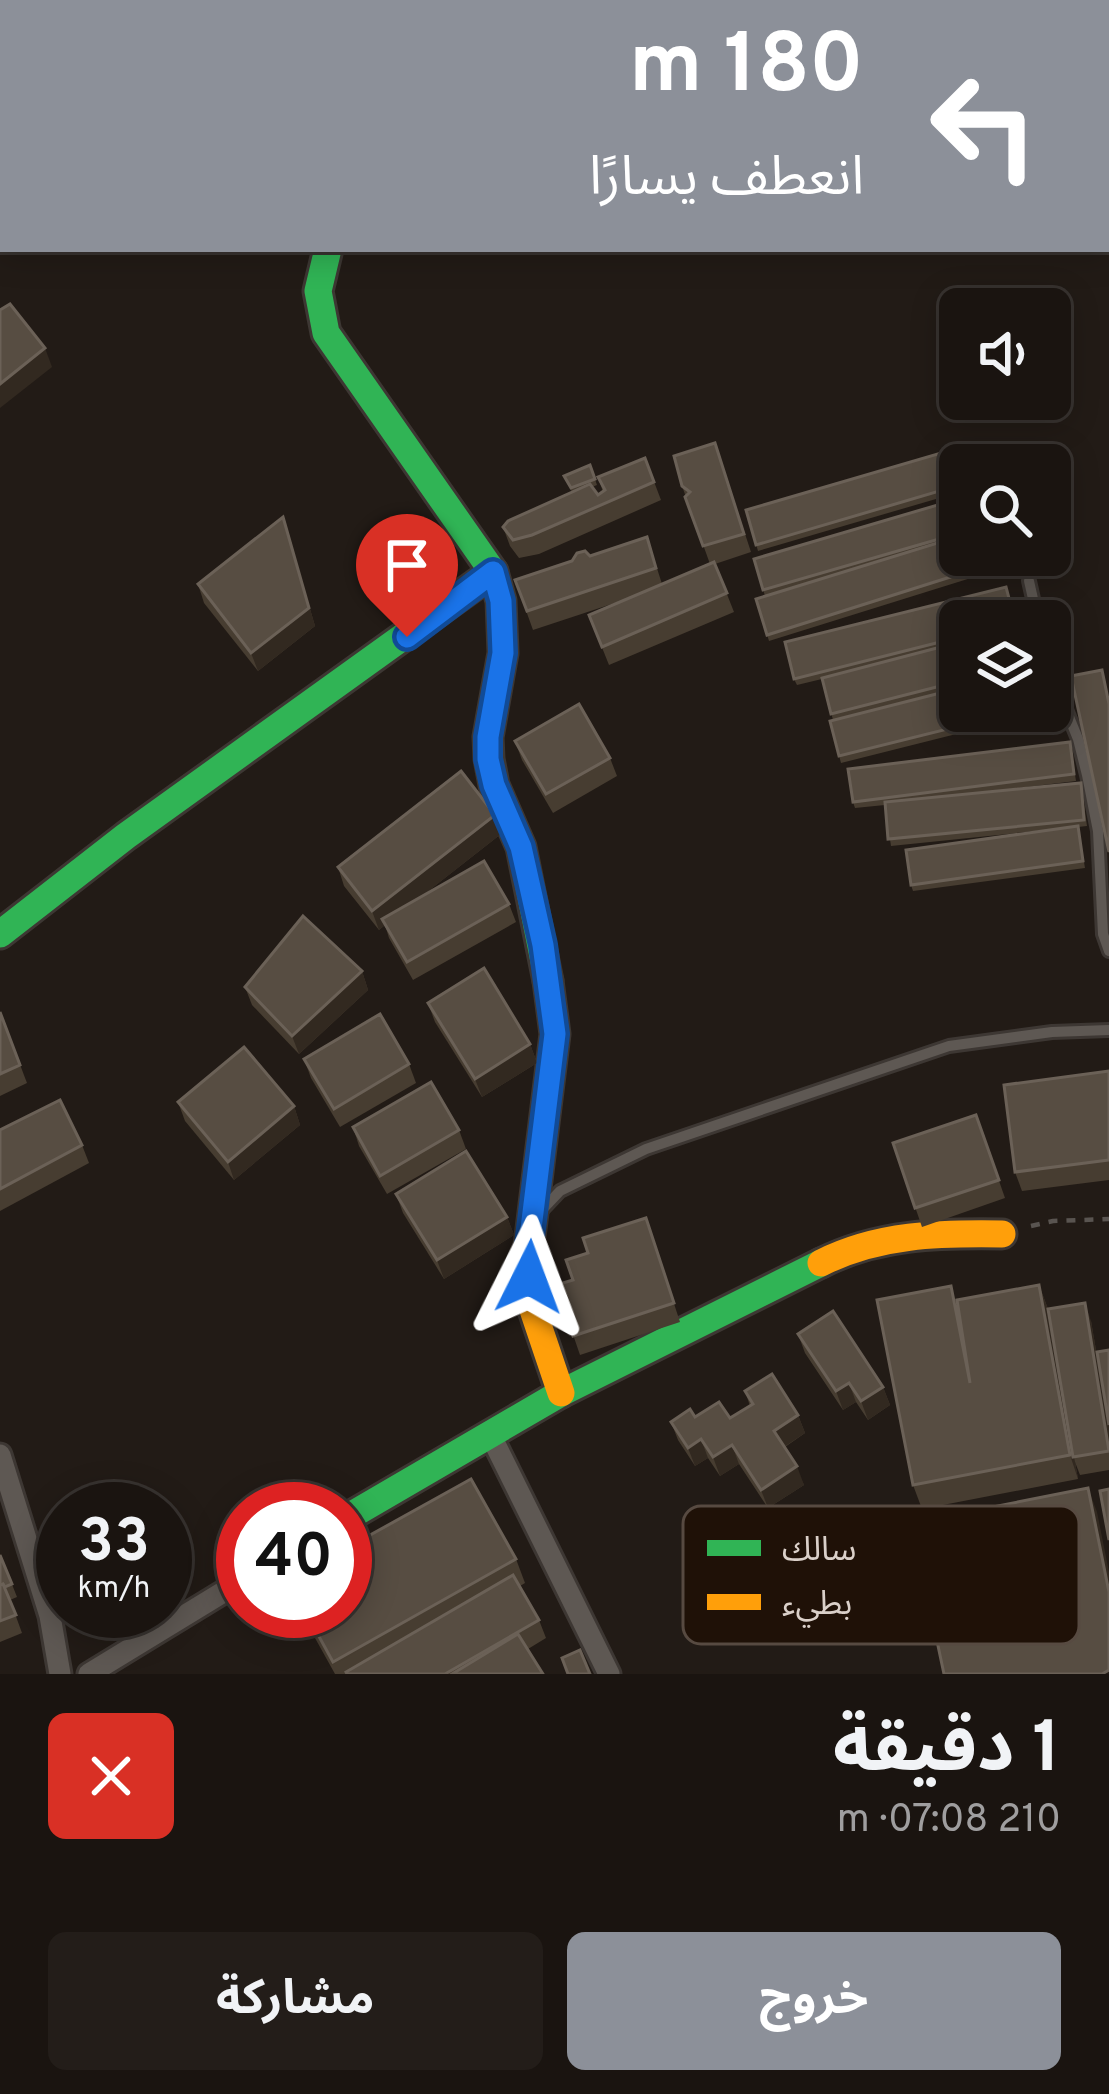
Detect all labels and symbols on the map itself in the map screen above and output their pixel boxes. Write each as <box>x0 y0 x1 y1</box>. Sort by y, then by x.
pin <box>356 514 458 637</box>
position arrow <box>466 1214 592 1340</box>
speed limit sign: 40 <box>216 1482 372 1638</box>
legend <box>683 1506 1079 1644</box>
text: سالك <box>782 1531 856 1573</box>
text: بطيء <box>782 1585 852 1628</box>

